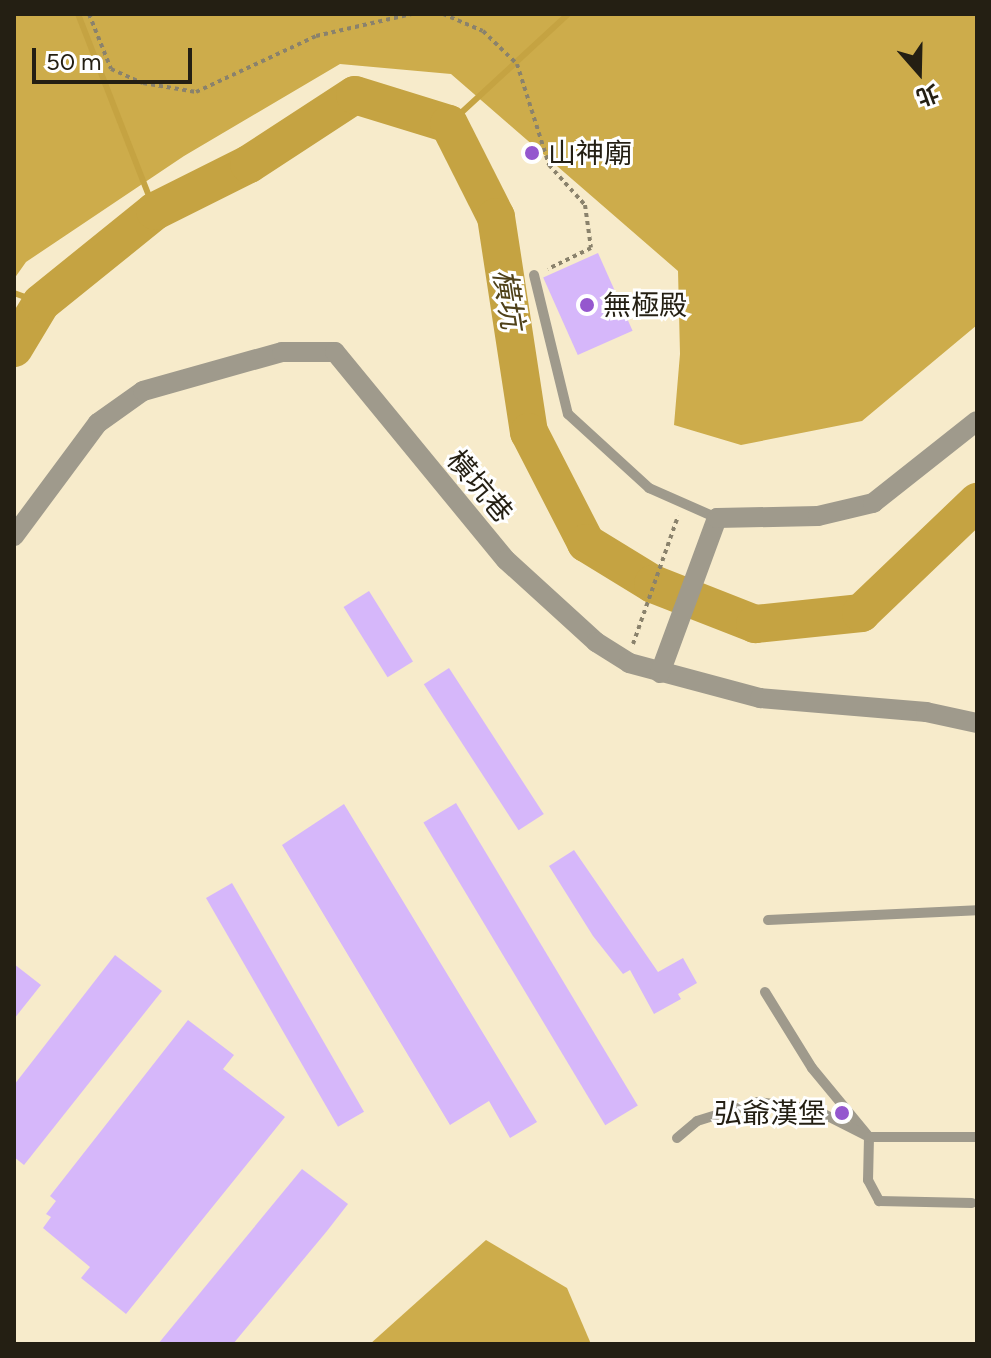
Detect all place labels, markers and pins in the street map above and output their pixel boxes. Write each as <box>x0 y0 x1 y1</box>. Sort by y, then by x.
place label: 山神廟 <box>548 136 632 170</box>
marker: 山神廟 <box>523 144 541 162</box>
place label: 無極殿 <box>603 288 687 322</box>
marker: 無極殿 <box>578 296 596 314</box>
place label: 弘爺漢堡 <box>714 1096 826 1130</box>
marker: 弘爺漢堡 <box>833 1104 851 1122</box>

